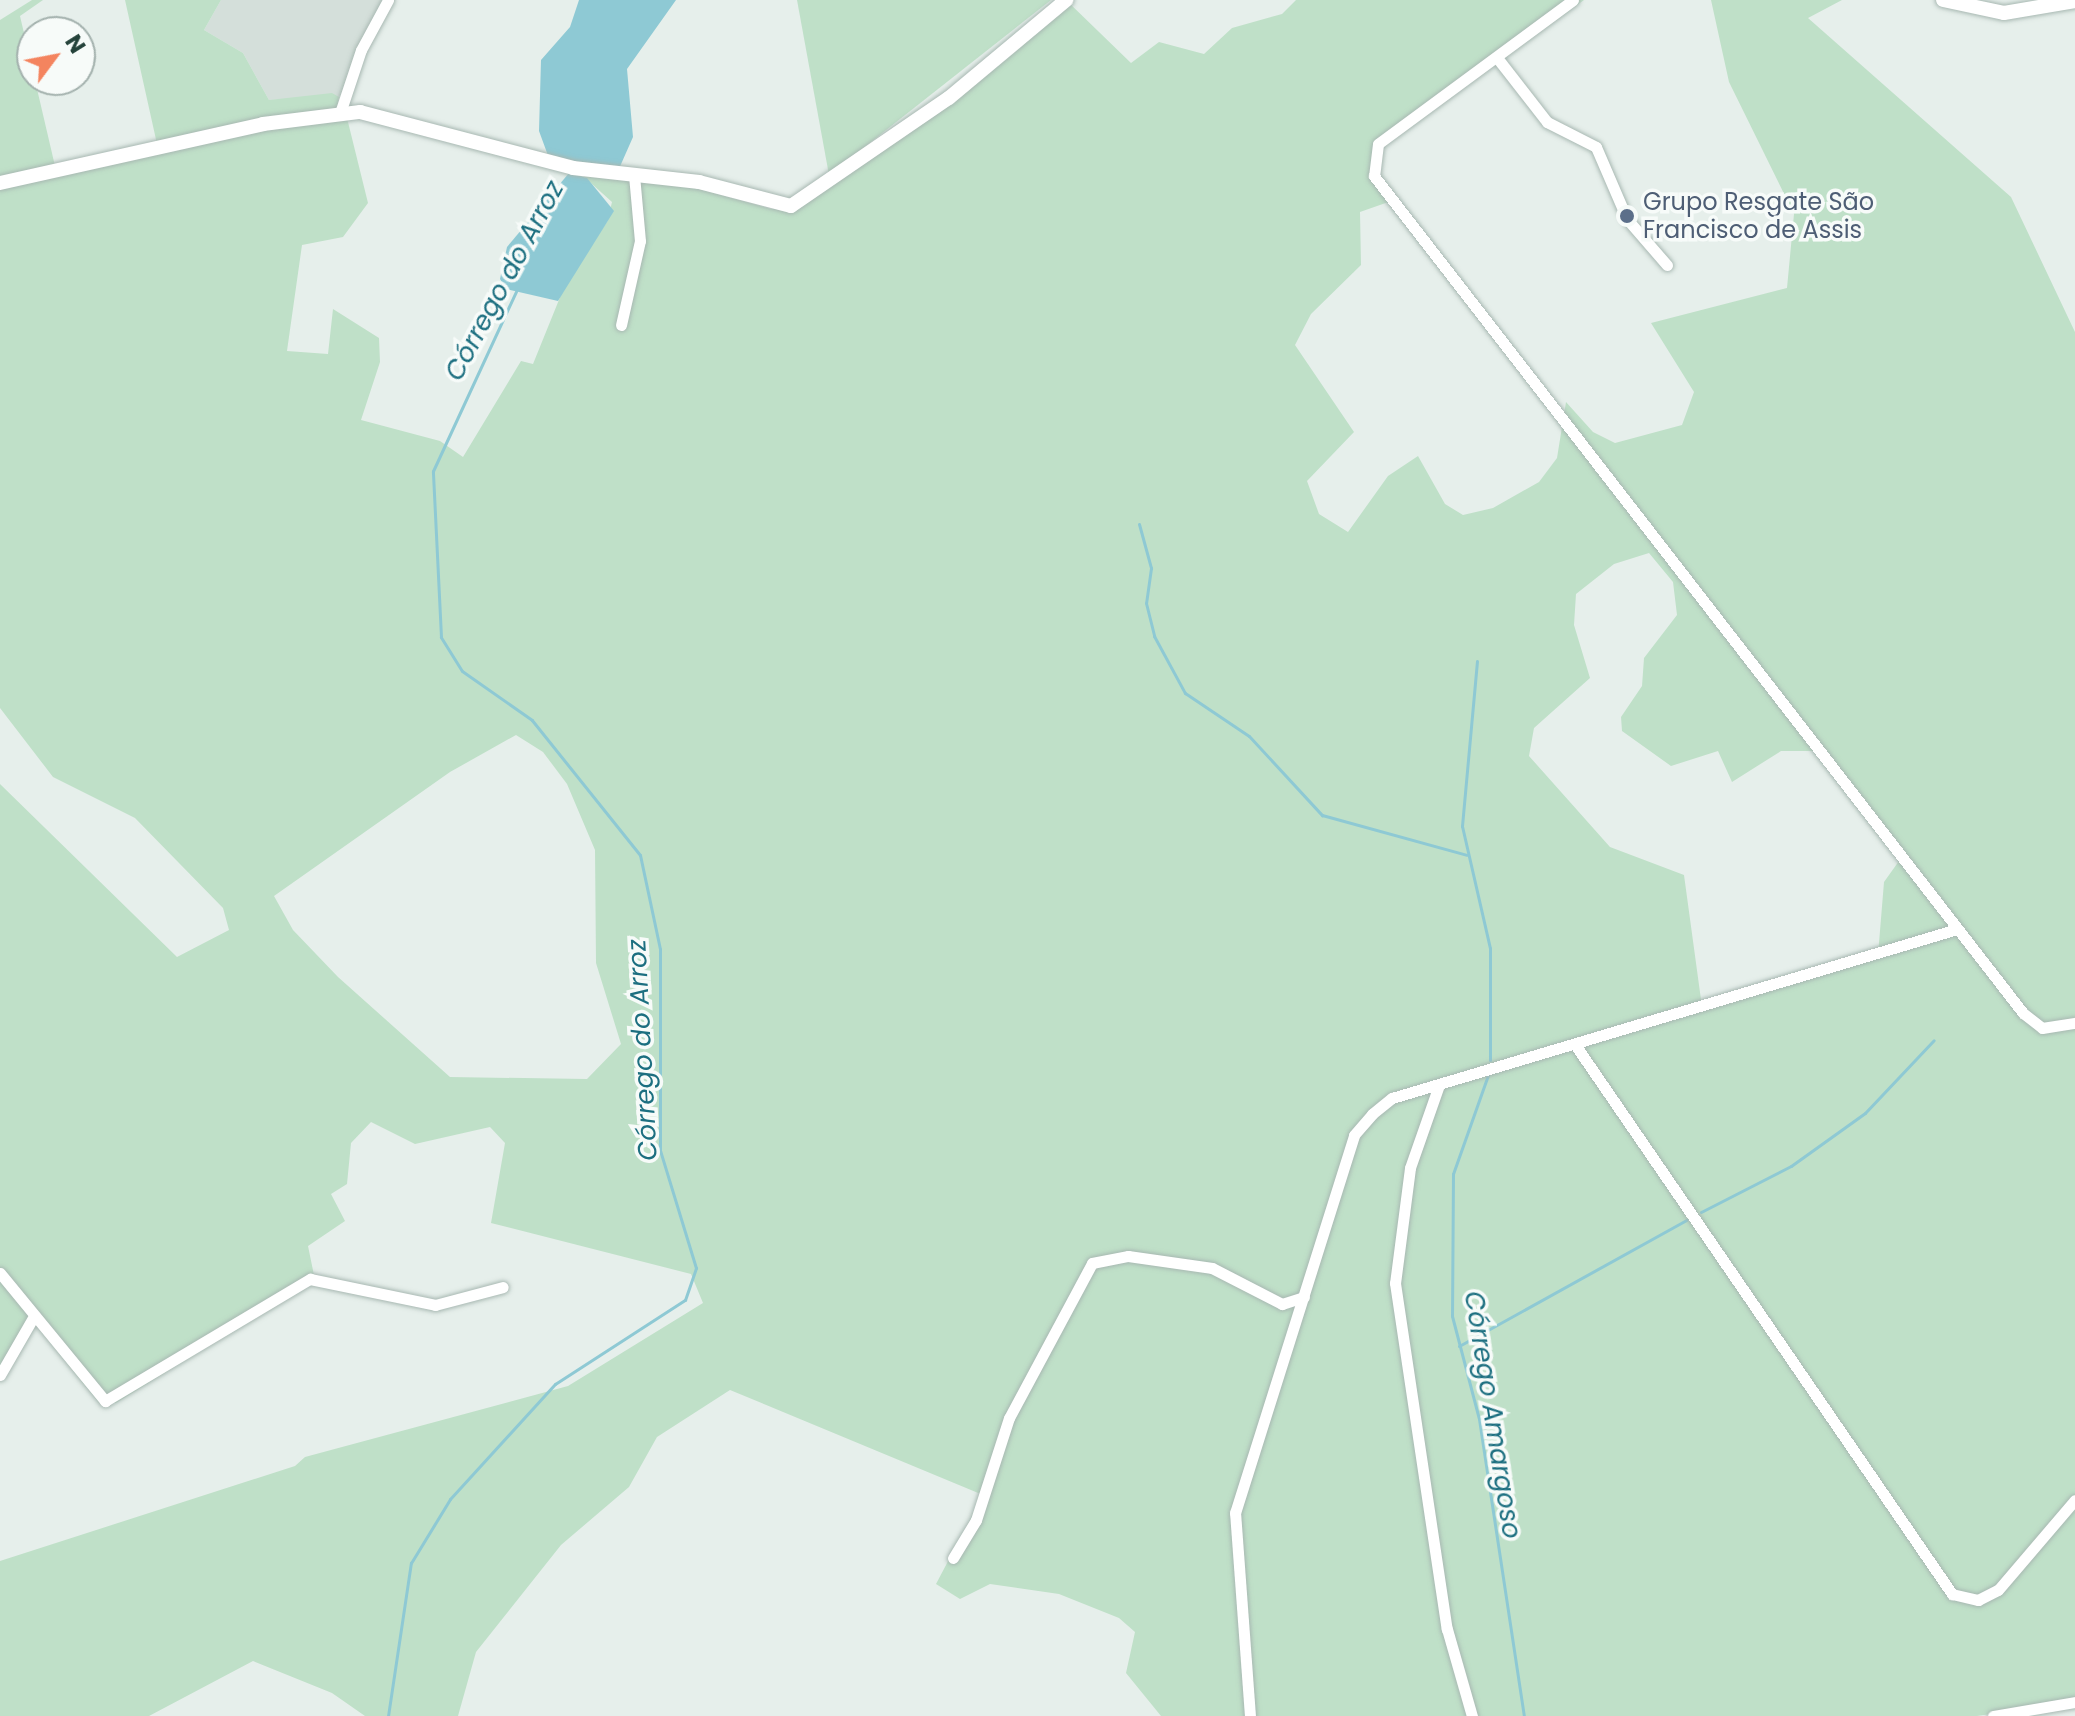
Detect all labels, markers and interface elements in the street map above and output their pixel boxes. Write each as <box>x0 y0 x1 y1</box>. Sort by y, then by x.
north arrow <box>16 16 96 96</box>
text: N <box>58 29 93 59</box>
water label: Córrego do Arroz <box>439 176 571 386</box>
place label: Grupo Resgate São Francisco de Assis <box>1643 188 1874 244</box>
marker: Grupo Resgate São Francisco de Assis <box>1618 207 1636 225</box>
water label: Córrego do Arroz <box>622 939 664 1161</box>
water label: Córrego Amargoso <box>1457 1289 1527 1541</box>

